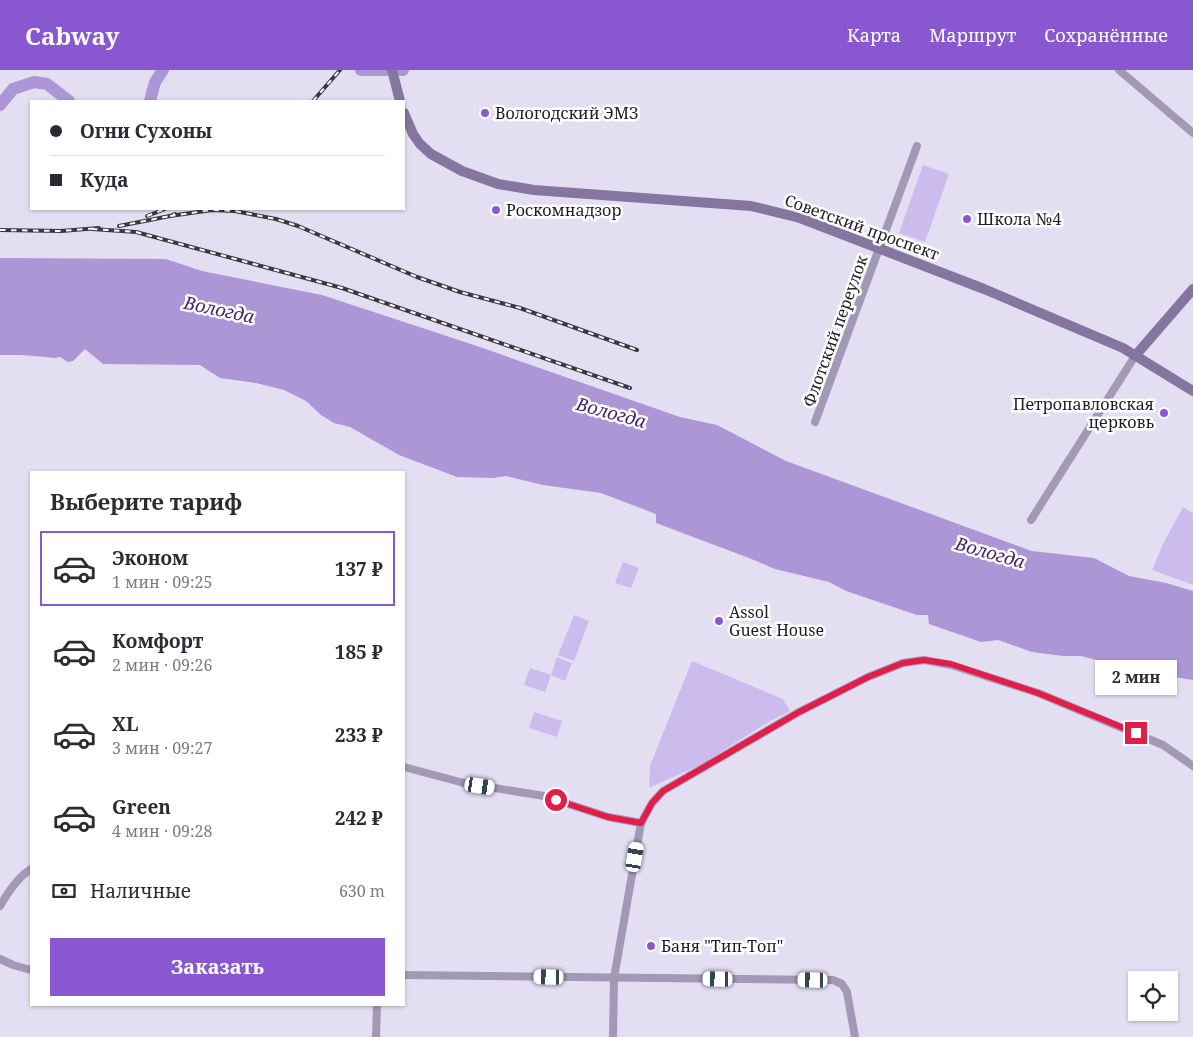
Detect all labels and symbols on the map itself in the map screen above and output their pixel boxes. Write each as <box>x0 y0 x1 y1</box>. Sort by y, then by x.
place label: Вологодский ЭМЗ <box>495 102 638 124</box>
marker: Вологодский ЭМЗ <box>479 107 491 119</box>
street label: Советский проспект <box>782 189 943 265</box>
place label: Роскомнадзор <box>506 199 622 221</box>
marker: Роскомнадзор <box>490 204 502 216</box>
place label: Школа №4 <box>977 208 1061 230</box>
marker: Школа №4 <box>961 213 973 225</box>
street label: Флотский переулок <box>797 252 873 410</box>
water label: Вологда <box>181 290 257 328</box>
water label: Вологда <box>573 391 649 433</box>
place label: Петропавловская церковь <box>1013 393 1154 433</box>
marker: Петропавловская церковь <box>1158 407 1170 419</box>
water label: Вологда <box>952 530 1028 573</box>
place label: Assol Guest House <box>729 601 824 641</box>
marker: Assol Guest House <box>713 615 725 627</box>
callout: 2 мин <box>1095 660 1177 696</box>
route end <box>1125 722 1147 744</box>
car <box>464 776 495 796</box>
route start <box>545 789 567 811</box>
car <box>625 841 644 873</box>
place label: Баня "Тип-Топ" <box>661 935 783 957</box>
marker: Баня "Тип-Топ" <box>645 940 657 952</box>
car <box>533 969 564 985</box>
car <box>702 971 733 987</box>
car <box>797 972 828 988</box>

